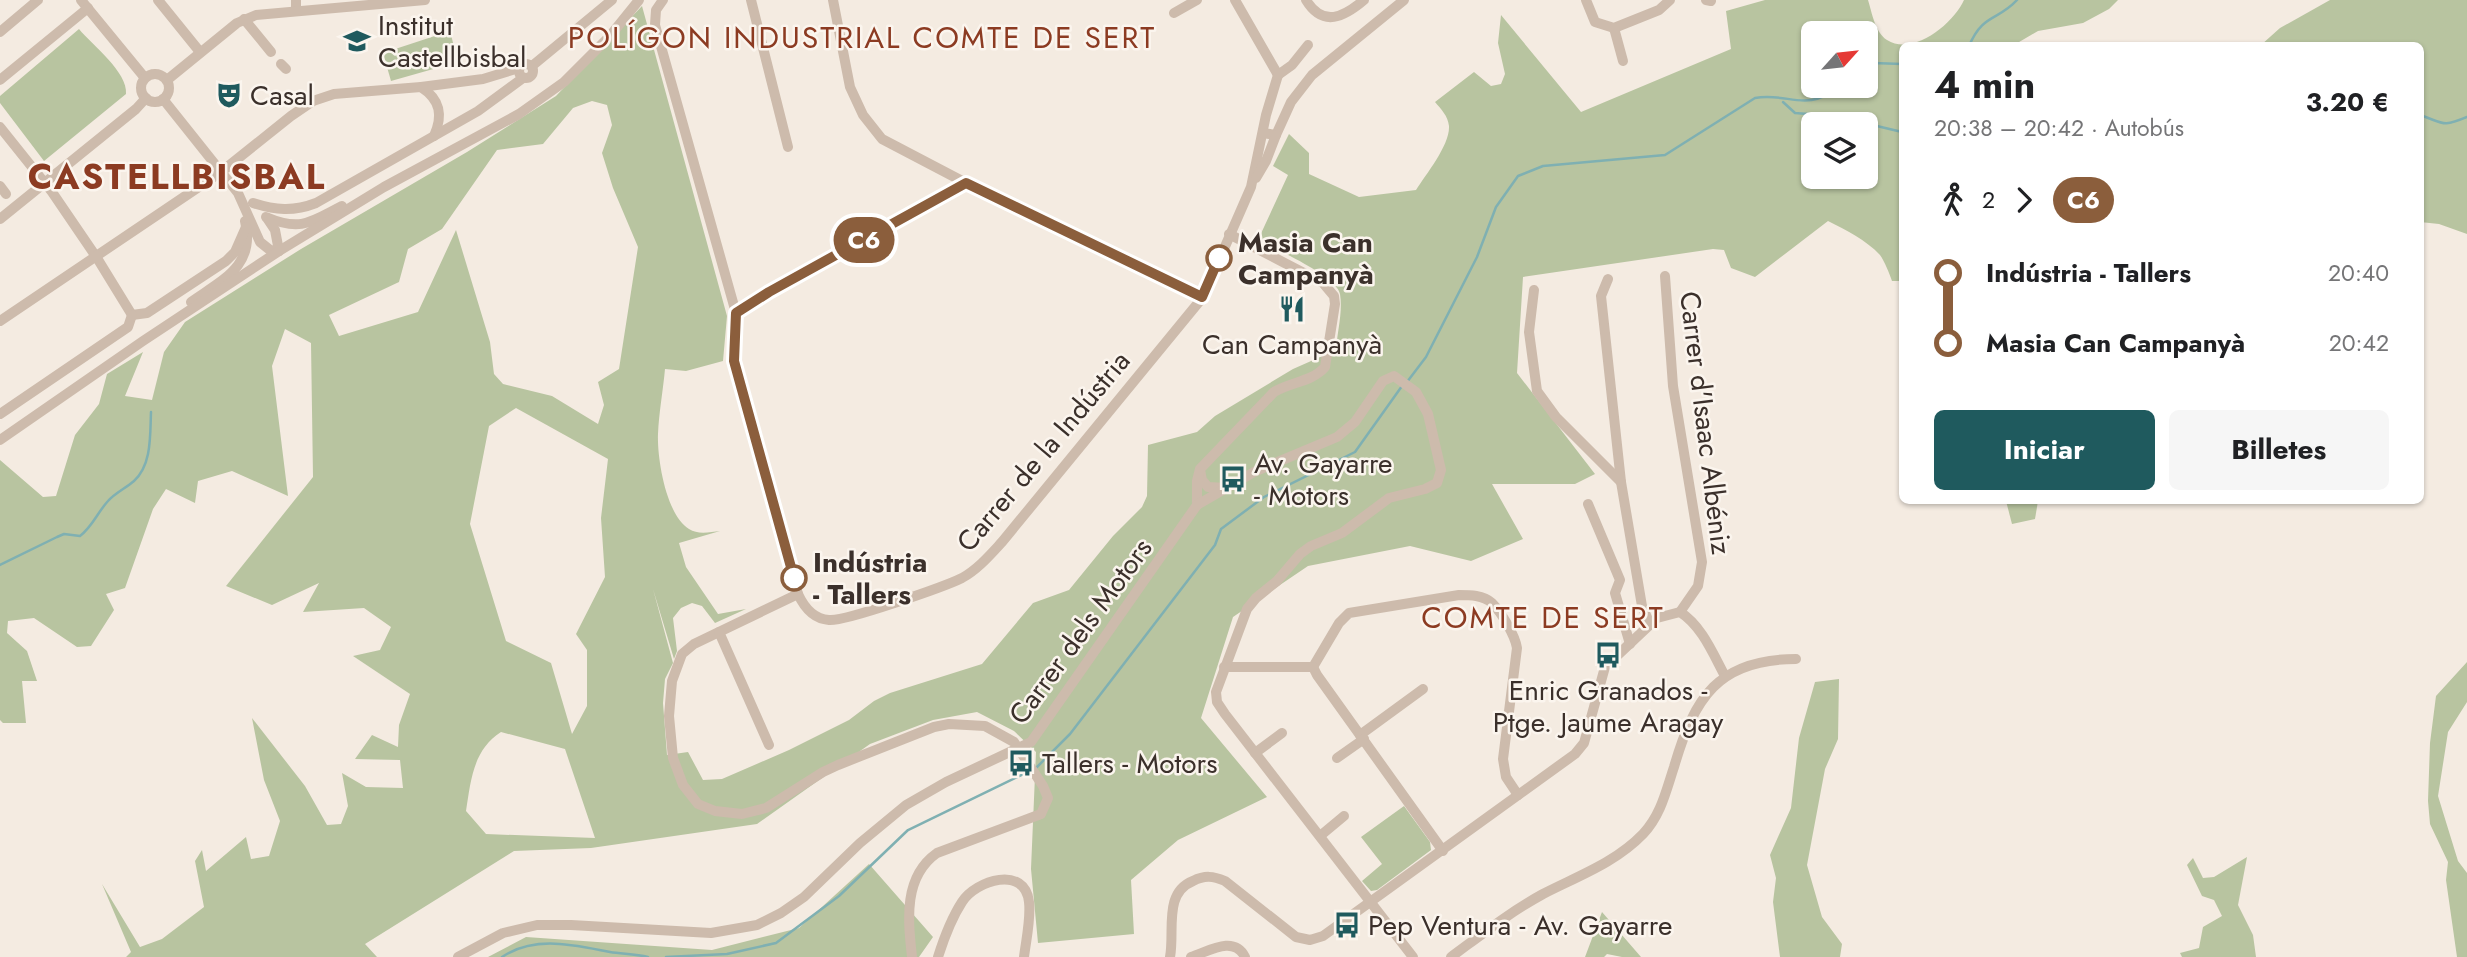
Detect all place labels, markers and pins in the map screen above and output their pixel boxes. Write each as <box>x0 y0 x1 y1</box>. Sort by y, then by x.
place label: Institut Castellbisbal <box>378 5 526 78</box>
school or university icon: Institut Castellbisbal <box>342 26 372 56</box>
place label: Casal <box>250 75 314 116</box>
theatre icon: Casal <box>214 80 244 110</box>
place label: Masia Can Campanyà <box>1238 222 1374 295</box>
marker: Masia Can Campanyà <box>1206 245 1232 271</box>
restaurant icon: Can Campanyà <box>1277 294 1307 324</box>
place label: Can Campanyà <box>1202 324 1382 365</box>
place label: Av. Gayarre - Motors <box>1254 443 1393 516</box>
bus stop icon: Av. Gayarre - Motors <box>1218 464 1248 494</box>
place label: Indústria - Tallers <box>813 542 927 615</box>
marker: Indústria - Tallers <box>781 565 807 591</box>
bus stop icon: Enric Granados - Ptge. Jaume Aragay <box>1593 640 1623 670</box>
place label: Enric Granados - Ptge. Jaume Aragay <box>1493 670 1724 743</box>
place label: Tallers - Motors <box>1042 743 1217 784</box>
bus stop icon: Tallers - Motors <box>1006 748 1036 778</box>
place label: Pep Ventura - Av. Gayarre <box>1368 905 1672 946</box>
bus stop icon: Pep Ventura - Av. Gayarre <box>1332 910 1362 940</box>

